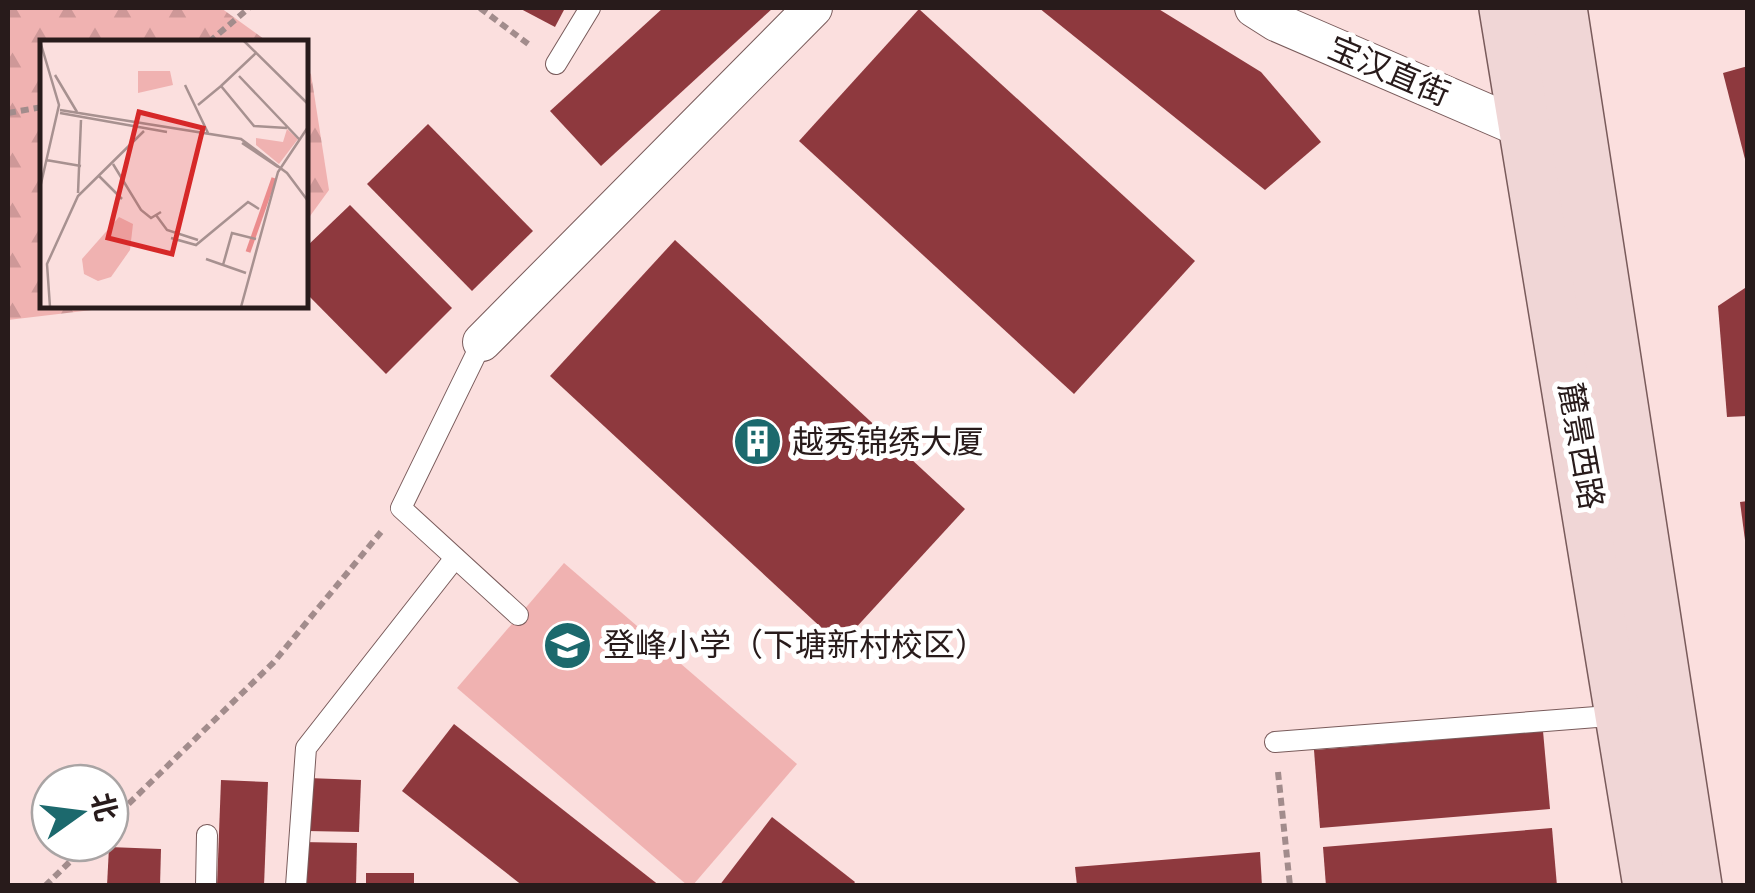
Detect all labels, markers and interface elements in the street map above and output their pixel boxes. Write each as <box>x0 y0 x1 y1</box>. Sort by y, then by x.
street label: 宝汉直街 <box>1323 29 1455 113</box>
inset map <box>40 40 308 308</box>
street label: 麓景西路 <box>1551 380 1611 512</box>
building icon: 越秀锦绣大厦 <box>731 416 783 468</box>
place label: 越秀锦绣大厦 <box>792 423 984 461</box>
school or university icon: 登峰小学（下塘新村校区） <box>542 619 594 671</box>
place label: 登峰小学（下塘新村校区） <box>603 626 987 664</box>
north arrow <box>30 763 130 863</box>
text: 北 <box>84 789 123 825</box>

